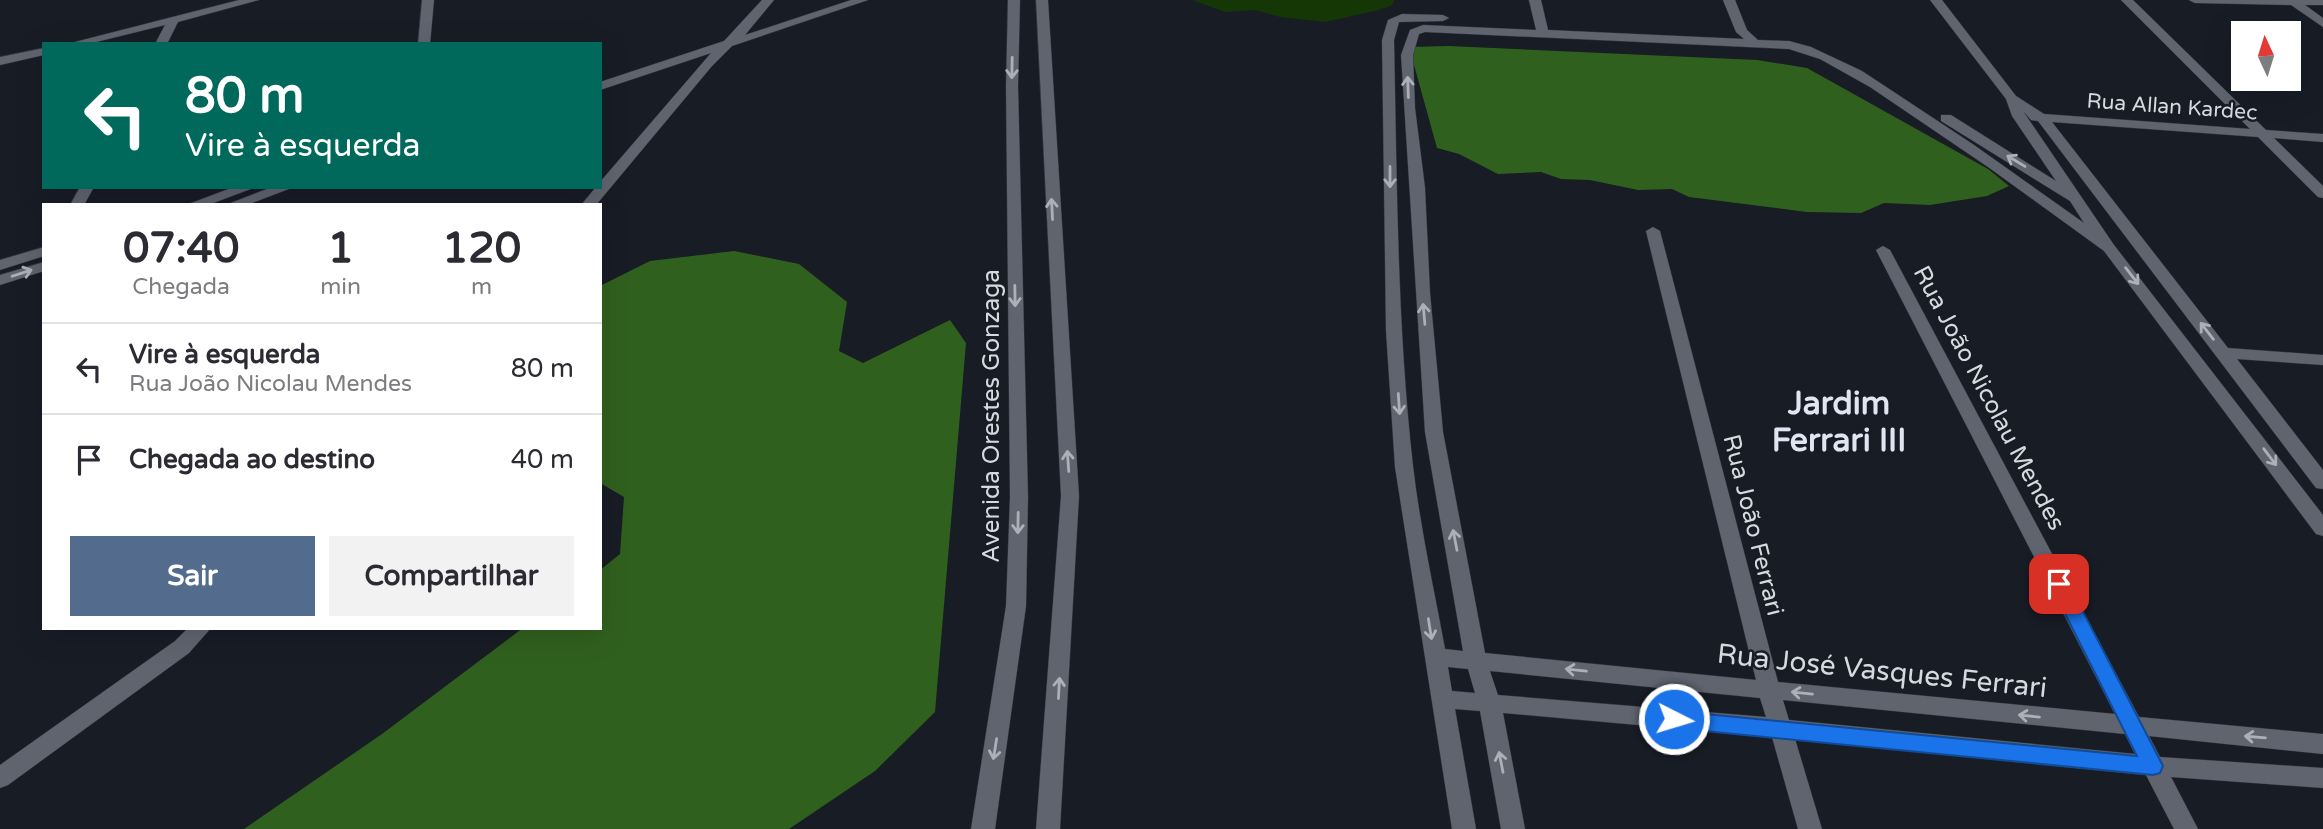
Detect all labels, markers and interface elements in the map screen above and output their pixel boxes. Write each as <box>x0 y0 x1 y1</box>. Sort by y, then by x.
north arrow <box>2231 21 2301 91</box>
map controls <box>2231 21 2301 91</box>
one-way arrow <box>1005 56 1019 79</box>
text: 80 m <box>185 67 304 126</box>
icon: left <box>70 70 161 161</box>
one-way arrow <box>1402 76 1415 99</box>
street label: Rua Allan Kardec <box>2086 89 2258 125</box>
text: Vire à esquerda <box>185 127 421 165</box>
one-way arrow <box>2006 154 2026 168</box>
one-way arrow <box>1383 165 1397 188</box>
one-way arrow <box>1046 198 1059 221</box>
text: 07:40 <box>123 223 239 274</box>
text: 1 <box>327 223 354 274</box>
text: 120 <box>442 223 521 274</box>
street label: Rua João Nicolau Mendes <box>1907 261 2071 535</box>
one-way arrow <box>11 266 33 279</box>
one-way arrow <box>2125 267 2140 285</box>
street label: Avenida Orestes Gonzaga <box>977 269 1006 563</box>
text: Chegada <box>132 273 230 301</box>
text: min <box>320 273 361 301</box>
text: m <box>471 273 492 301</box>
one-way arrow <box>1008 284 1022 307</box>
one-way arrow <box>1417 304 1430 326</box>
one-way arrow <box>2199 323 2214 341</box>
text: Vire à esquerda <box>129 339 320 370</box>
icon: left <box>70 350 108 388</box>
text: 80 m <box>511 353 574 384</box>
text: Rua João Nicolau Mendes <box>129 370 412 398</box>
district label: Jardim Ferrari III <box>1772 385 1906 460</box>
one-way arrow <box>1393 392 1406 415</box>
street label: Rua João Ferrari <box>1716 431 1790 619</box>
icon: arrive <box>70 441 108 479</box>
text: Chegada ao destino <box>129 444 375 475</box>
text: 40 m <box>511 444 574 475</box>
one-way arrow <box>2263 447 2277 466</box>
one-way arrow <box>1061 450 1074 472</box>
one-way arrow <box>1011 511 1025 534</box>
one-way arrow <box>1447 529 1461 551</box>
button: Sair <box>70 536 315 616</box>
button: Compartilhar <box>329 536 574 616</box>
pin <box>2029 554 2089 614</box>
icon: arrive <box>2040 565 2078 603</box>
one-way arrow <box>1424 617 1437 640</box>
street label: Rua José Vasques Ferrari <box>1715 637 2049 705</box>
one-way arrow <box>1565 663 1588 676</box>
one-way arrow <box>1053 677 1066 699</box>
position arrow <box>1637 682 1711 756</box>
one-way arrow <box>1791 687 1814 700</box>
one-way arrow <box>2018 709 2040 722</box>
one-way arrow <box>2244 731 2267 744</box>
one-way arrow <box>989 737 1002 760</box>
one-way arrow <box>1493 751 1507 774</box>

